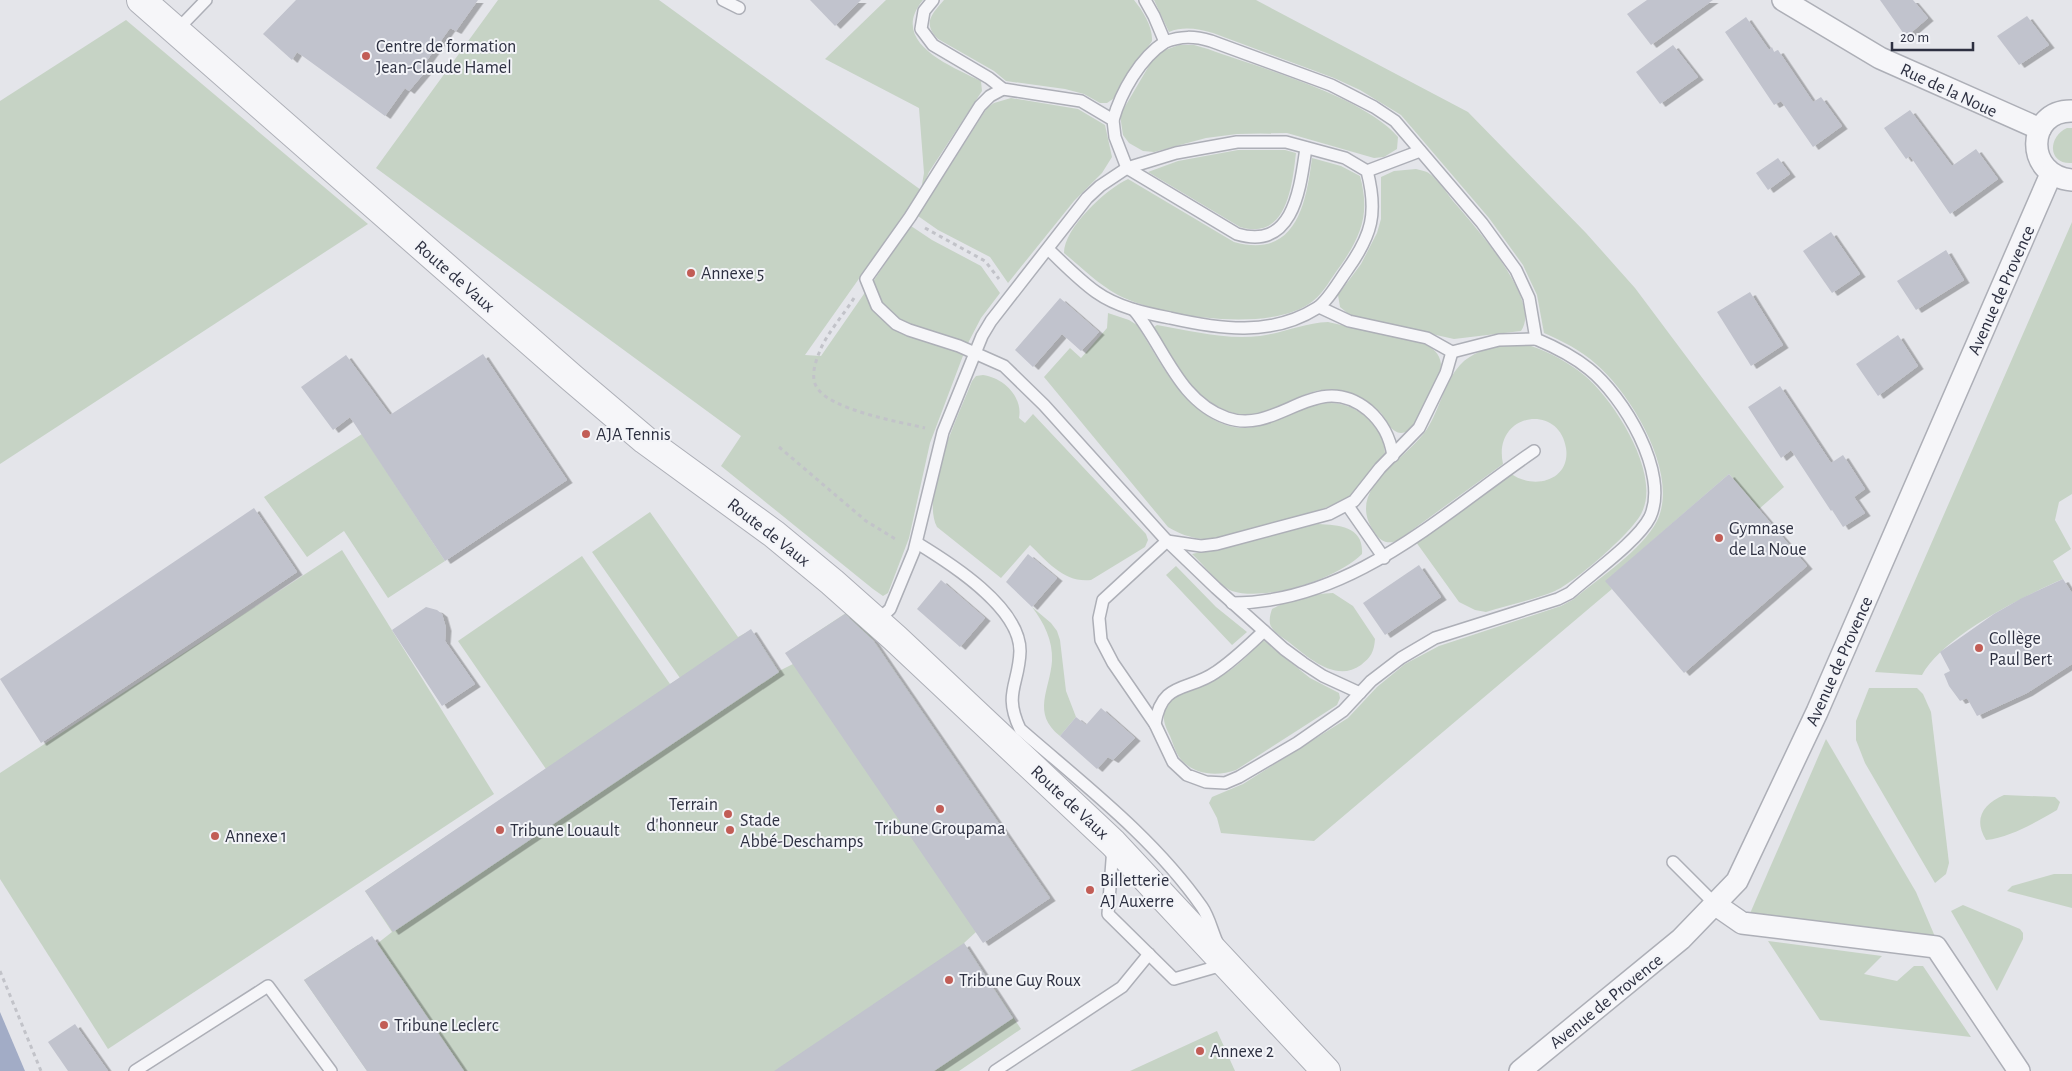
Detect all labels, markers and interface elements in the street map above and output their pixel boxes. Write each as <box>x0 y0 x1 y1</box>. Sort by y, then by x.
scale bar <box>1892 20 1973 52</box>
text: 20 m <box>1900 30 1929 45</box>
place label: Centre de formation Jean-Claude Hamel <box>376 38 516 77</box>
marker: Centre de formation Jean-Claude Hamel <box>360 50 372 62</box>
street label: Rue de la Noue <box>1897 61 2000 121</box>
street label: Avenue de Provence <box>1965 223 2039 358</box>
street label: Route de Vaux <box>411 237 498 316</box>
place label: Annexe 5 <box>701 265 764 283</box>
marker: Annexe 5 <box>685 267 697 279</box>
place label: AJA Tennis <box>596 426 671 444</box>
marker: AJA Tennis <box>580 428 592 440</box>
street label: Route de Vaux <box>724 495 813 571</box>
place label: Gymnase de La Noue <box>1729 520 1807 559</box>
marker: Gymnase de La Noue <box>1713 532 1725 544</box>
street label: Avenue de Provence <box>1803 594 1877 729</box>
place label: Collège Paul Bert <box>1989 630 2052 669</box>
marker: Collège Paul Bert <box>1973 642 1985 654</box>
street label: Route de Vaux <box>1027 762 1112 843</box>
place label: Terrain d'honneur <box>646 796 718 835</box>
marker: Tribune Groupama <box>934 803 946 815</box>
marker: Terrain d'honneur <box>722 808 734 820</box>
place label: Stade Abbé-Deschamps <box>740 812 863 851</box>
place label: Tribune Groupama <box>875 820 1005 838</box>
place label: Tribune Louault <box>510 822 620 840</box>
marker: Tribune Louault <box>494 824 506 836</box>
marker: Stade Abbé-Deschamps <box>724 824 736 836</box>
place label: Annexe 1 <box>225 828 287 846</box>
marker: Annexe 1 <box>209 830 221 842</box>
place label: Billetterie AJ Auxerre <box>1100 872 1174 911</box>
marker: Billetterie AJ Auxerre <box>1084 884 1096 896</box>
street label: Avenue de Provence <box>1547 951 1667 1053</box>
place label: Tribune Guy Roux <box>959 972 1081 990</box>
marker: Tribune Guy Roux <box>943 974 955 986</box>
place label: Tribune Leclerc <box>394 1017 499 1035</box>
marker: Tribune Leclerc <box>378 1019 390 1031</box>
place label: Annexe 2 <box>1210 1043 1274 1061</box>
marker: Annexe 2 <box>1194 1045 1206 1057</box>

